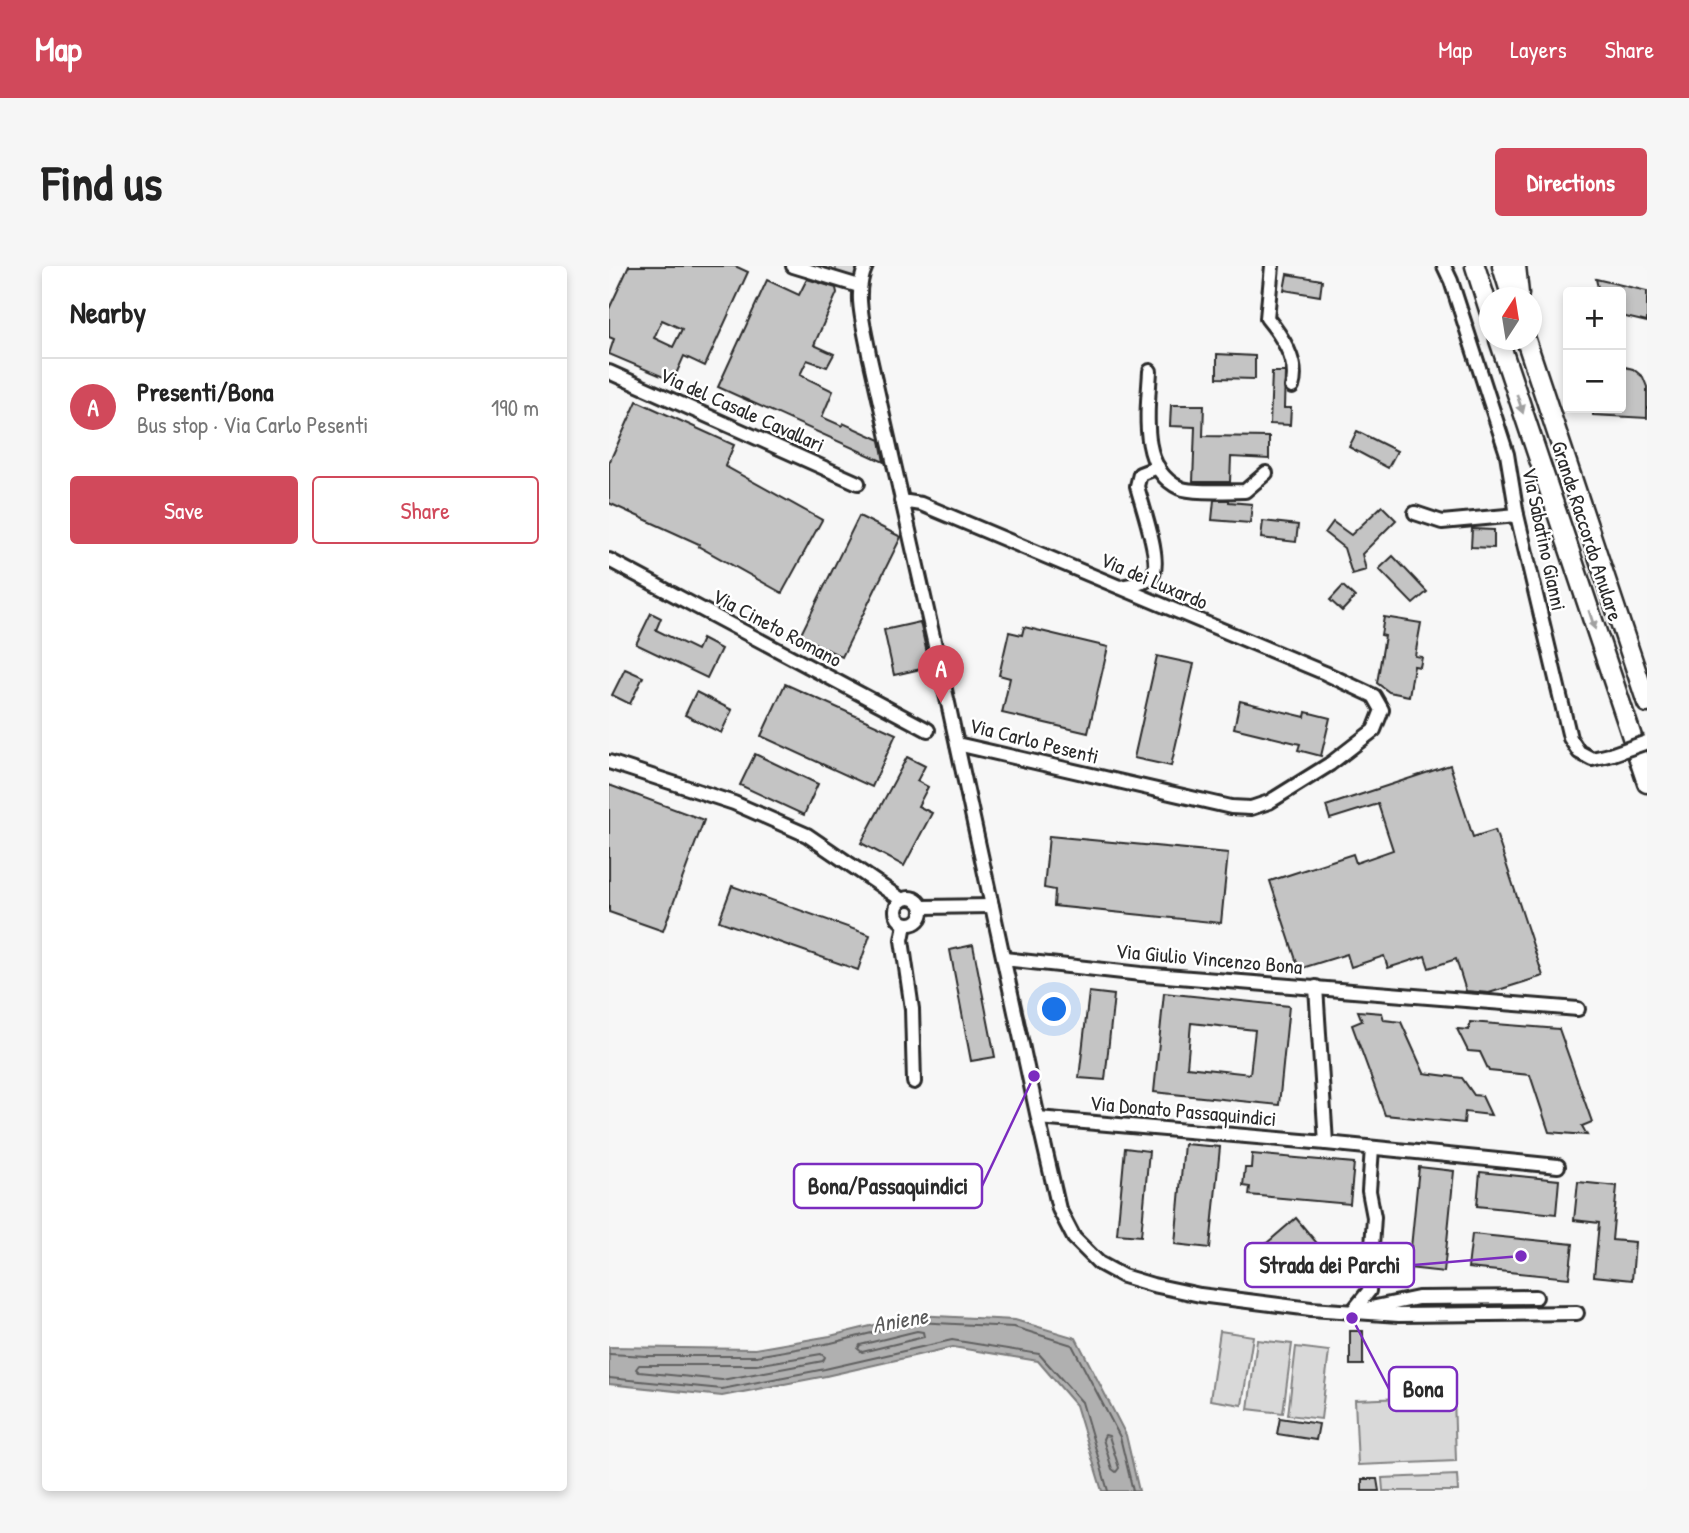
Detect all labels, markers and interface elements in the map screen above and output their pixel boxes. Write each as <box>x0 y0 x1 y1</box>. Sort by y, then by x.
text: Map <box>35 27 82 71</box>
text: Map <box>1438 33 1472 65</box>
text: Layers <box>1510 33 1567 65</box>
text: Share <box>1605 33 1654 65</box>
button: Directions <box>1495 148 1647 216</box>
text: Find us <box>42 149 162 215</box>
north arrow <box>1479 287 1542 350</box>
map controls <box>1563 287 1626 413</box>
button: + <box>1563 287 1626 350</box>
text: Nearby <box>70 292 146 332</box>
button: − <box>1563 350 1626 413</box>
street label: Via del Casale Cavallari <box>655 360 829 459</box>
text: Presenti/Bona <box>137 374 273 409</box>
text: A <box>87 392 99 423</box>
text: 190 m <box>491 392 539 423</box>
one-way arrow <box>1515 394 1526 415</box>
text: Bus stop · Via Carlo Pesenti <box>137 409 368 440</box>
street label: Grande Raccordo Anulare <box>1545 437 1630 625</box>
street label: Via Sabatino Gianni <box>1515 465 1574 613</box>
button: Save <box>70 476 298 544</box>
button: Share <box>312 476 539 544</box>
street label: Via dei Luxardo <box>1096 545 1212 616</box>
street label: Via Cineto Romano <box>707 581 847 674</box>
one-way arrow <box>1587 610 1598 631</box>
pin: A <box>918 645 964 703</box>
street label: Via Carlo Pesenti <box>966 710 1102 771</box>
street label: Via Giulio Vincenzo Bona <box>1114 936 1304 981</box>
your location <box>1037 992 1071 1026</box>
street label: Via Donato Passaquindici <box>1089 1088 1277 1133</box>
callout: Bona/Passaquindici <box>794 1164 982 1208</box>
text: Bona/Passaquindici <box>808 1170 968 1202</box>
callout: Strada dei Parchi <box>1245 1243 1414 1287</box>
text: Strada dei Parchi <box>1260 1249 1400 1280</box>
water label: Aniene <box>870 1299 931 1340</box>
callout: Bona <box>1389 1367 1457 1411</box>
text: Bona <box>1403 1373 1443 1404</box>

